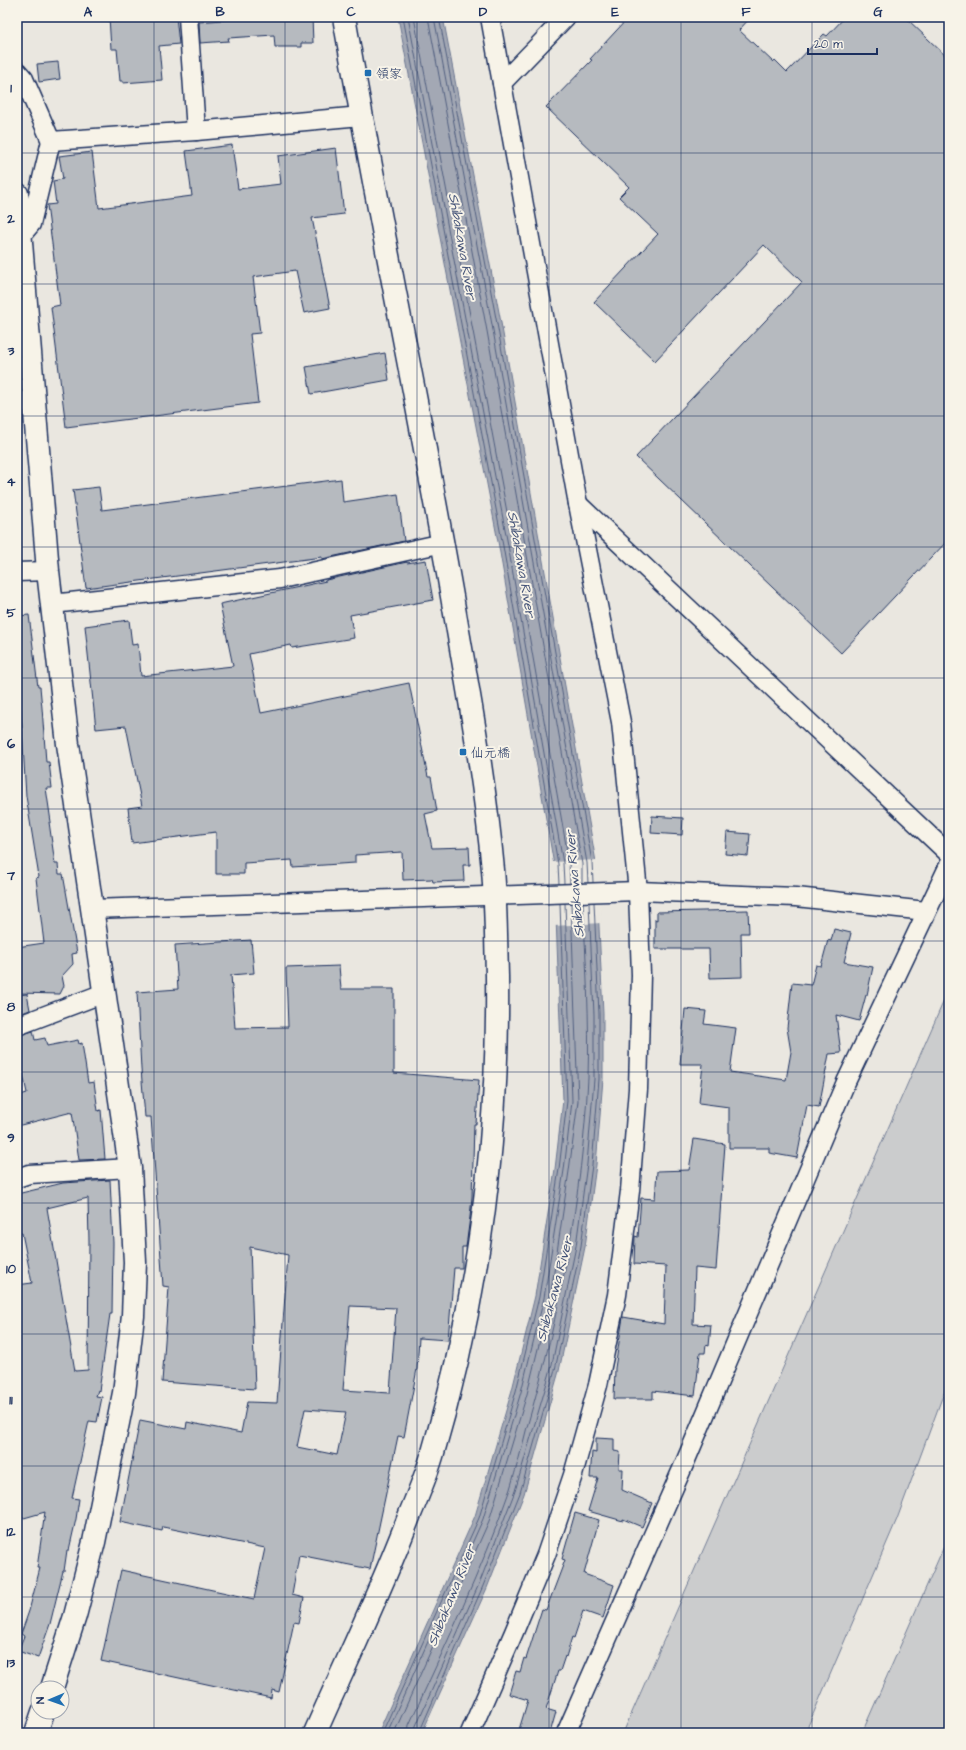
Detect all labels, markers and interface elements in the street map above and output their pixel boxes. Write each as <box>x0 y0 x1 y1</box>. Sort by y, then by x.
text: A <box>84 3 93 21</box>
text: B <box>215 3 225 21</box>
text: C <box>346 3 356 21</box>
text: D <box>479 3 488 21</box>
text: E <box>611 3 619 21</box>
text: F <box>741 3 751 21</box>
text: G <box>873 3 883 21</box>
scale bar <box>808 30 877 56</box>
text: 20 m <box>814 36 843 53</box>
place label: 領家 <box>376 65 402 83</box>
marker: 領家 <box>363 68 373 78</box>
text: 1 <box>10 79 12 97</box>
water label: Shibakawa River <box>443 192 481 302</box>
text: 2 <box>6 210 15 228</box>
text: 3 <box>7 342 15 360</box>
text: 4 <box>7 473 16 491</box>
water label: Shibakawa River <box>502 510 540 620</box>
text: 5 <box>6 604 16 622</box>
text: 6 <box>7 735 16 753</box>
place label: 仙元橋 <box>471 744 510 762</box>
marker: 仙元橋 <box>458 747 468 757</box>
water label: Shibakawa River <box>560 828 590 938</box>
text: 7 <box>6 867 16 885</box>
text: 8 <box>7 998 16 1016</box>
text: 9 <box>7 1129 15 1147</box>
water label: Shibakawa River <box>531 1234 579 1344</box>
text: 10 <box>6 1260 17 1278</box>
text: 11 <box>9 1391 13 1409</box>
text: 12 <box>6 1523 16 1541</box>
water label: Shibakawa River <box>423 1541 482 1649</box>
text: 13 <box>7 1654 16 1672</box>
north arrow <box>30 1680 70 1720</box>
text: N <box>33 1697 48 1704</box>

